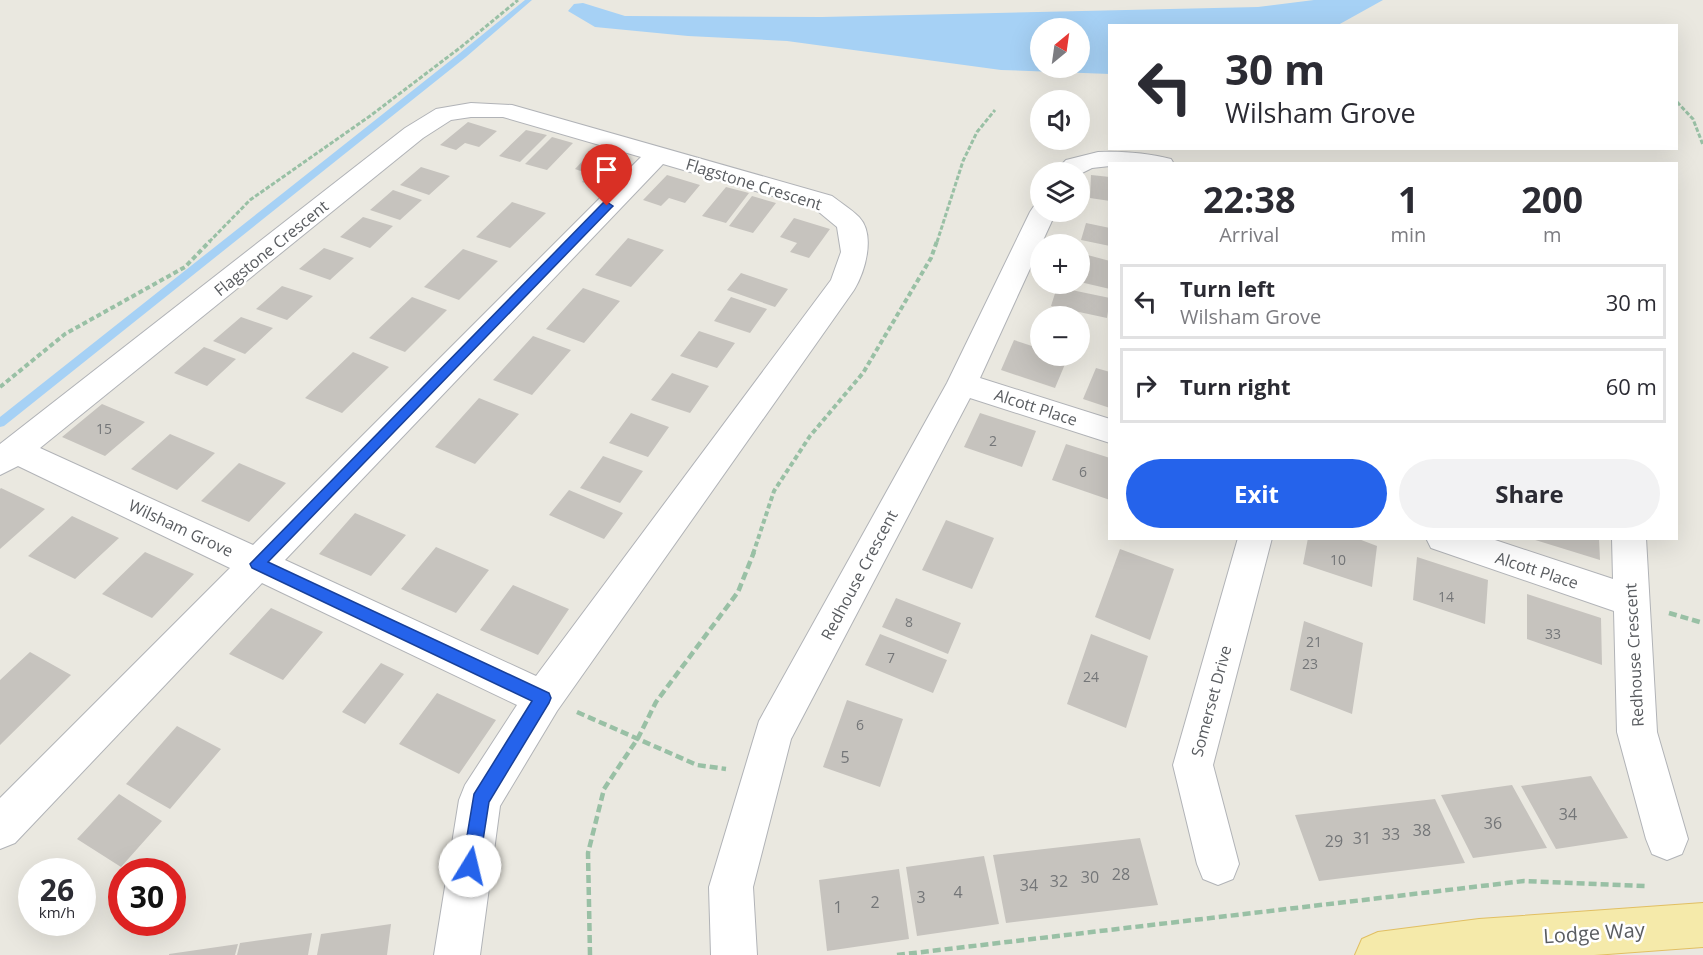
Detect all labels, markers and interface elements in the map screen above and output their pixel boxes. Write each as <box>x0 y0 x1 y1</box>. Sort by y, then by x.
north arrow <box>1030 18 1090 78</box>
map controls <box>1030 18 1090 366</box>
text: 30 m <box>1225 40 1325 97</box>
icon: left <box>1126 48 1204 126</box>
button: sound <box>1030 90 1090 150</box>
text: Wilsham Grove <box>1225 94 1416 131</box>
pin <box>581 144 632 206</box>
icon: arrive <box>590 153 623 186</box>
street label: Flagstone Crescent <box>683 153 825 215</box>
button: layers <box>1030 162 1090 222</box>
text: 22:38 <box>1203 175 1296 224</box>
text: 1 <box>1398 175 1419 224</box>
text: 200 <box>1521 175 1583 224</box>
street label: Flagstone Crescent <box>209 195 333 301</box>
text: Arrival <box>1219 221 1279 248</box>
text: min <box>1390 221 1426 248</box>
text: m <box>1543 221 1561 248</box>
button: + <box>1030 234 1090 294</box>
text: Turn left <box>1180 273 1275 303</box>
icon: left <box>1129 285 1162 318</box>
text: 30 m <box>1606 287 1657 317</box>
text: Wilsham Grove <box>1180 303 1321 330</box>
button: − <box>1030 306 1090 366</box>
icon: right <box>1129 369 1162 402</box>
text: Turn right <box>1180 371 1291 401</box>
text: 60 m <box>1606 371 1657 401</box>
street label: Alcott Place <box>992 383 1080 431</box>
house number: 15 <box>96 419 112 438</box>
house number: 2 <box>989 431 997 450</box>
button: Exit <box>1126 459 1387 528</box>
button: Share <box>1399 459 1660 528</box>
house number: 6 <box>1079 462 1087 481</box>
street label: Wilsham Grove <box>125 494 237 562</box>
street label: Redhouse Crescent <box>815 506 903 644</box>
street label: Alcott Place <box>1493 546 1581 594</box>
house number: 10 <box>1330 550 1346 569</box>
street label: Redhouse Crescent <box>1619 582 1649 728</box>
house number: 14 <box>1438 587 1454 606</box>
house number: 8 <box>905 612 913 631</box>
house number: 33 <box>1545 624 1561 643</box>
house number: 21 <box>1306 632 1322 651</box>
street label: Somerset Drive <box>1186 643 1236 759</box>
house number: 7 <box>887 648 895 667</box>
house number: 23 <box>1302 654 1318 673</box>
house number: 24 <box>1083 667 1099 686</box>
house number: 6 <box>856 715 864 734</box>
house number: 5 <box>840 746 850 768</box>
house number: 34 <box>1559 803 1577 825</box>
house number: 36 <box>1484 812 1502 834</box>
house number: 38 <box>1413 819 1431 841</box>
house number: 33 <box>1382 823 1400 845</box>
house number: 31 <box>1353 827 1371 849</box>
house number: 29 <box>1325 830 1343 852</box>
position arrow <box>438 834 502 898</box>
speed limit sign: 30 <box>108 858 186 936</box>
house number: 28 <box>1112 863 1130 885</box>
house number: 30 <box>1081 866 1099 888</box>
text: 26 <box>40 869 74 910</box>
house number: 32 <box>1050 870 1068 892</box>
house number: 34 <box>1020 874 1038 896</box>
house number: 4 <box>953 881 963 903</box>
house number: 3 <box>916 886 926 908</box>
house number: 2 <box>870 891 880 913</box>
house number: 1 <box>833 896 843 918</box>
text: km/h <box>39 902 75 922</box>
street label: Lodge Way <box>1542 915 1647 950</box>

